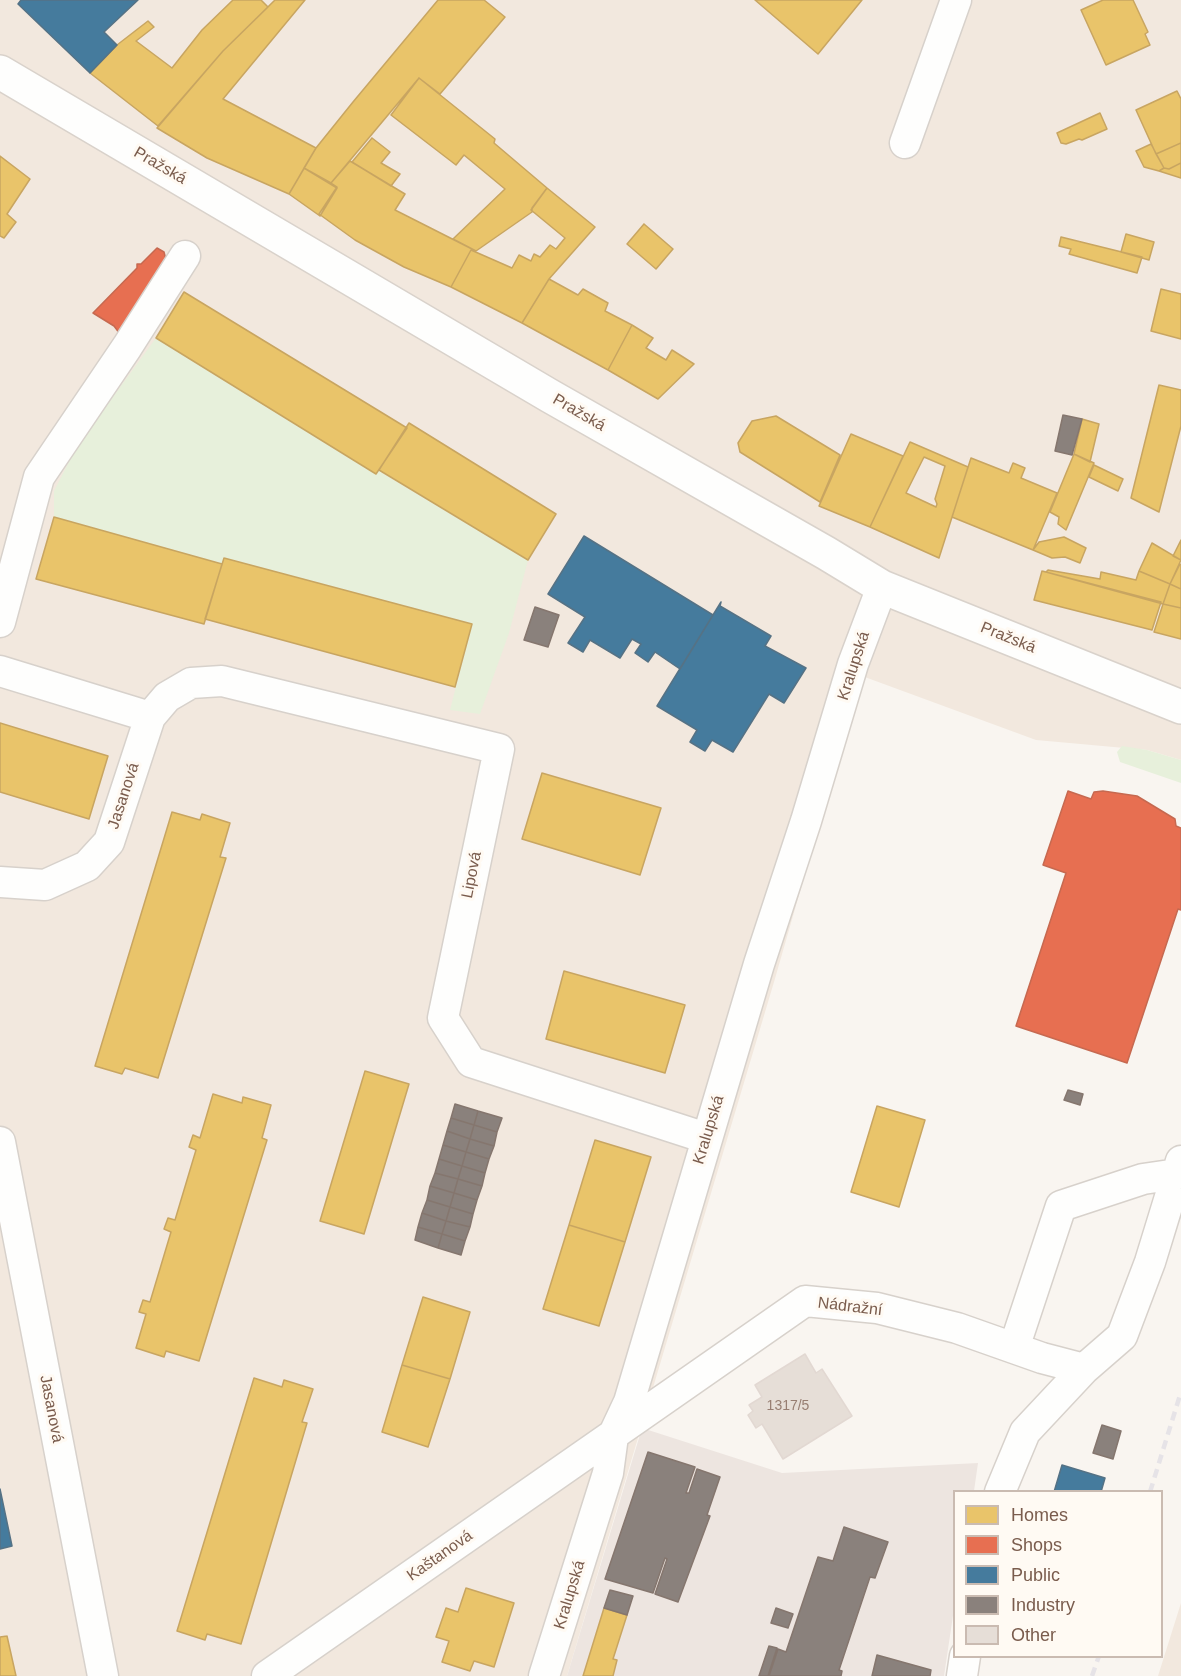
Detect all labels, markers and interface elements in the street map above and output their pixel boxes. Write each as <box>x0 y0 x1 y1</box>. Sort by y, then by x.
street label: Pražská <box>130 143 190 189</box>
street label: Pražská <box>549 390 609 436</box>
street label: Pražská <box>978 618 1038 658</box>
street label: Kralupská <box>834 629 874 703</box>
street label: Jasanová <box>104 760 144 832</box>
street label: Lipová <box>458 850 486 900</box>
street label: Kralupská <box>689 1093 729 1167</box>
street label: Nádražní <box>817 1294 883 1320</box>
street label: Jasanová <box>35 1374 67 1444</box>
house number: 1317/5 <box>767 1398 809 1414</box>
legend <box>953 1490 1163 1658</box>
text: Homes <box>1011 1505 1068 1525</box>
street label: Kaštanová <box>404 1526 476 1586</box>
text: Shops <box>1011 1535 1062 1555</box>
street label: Kralupská <box>550 1558 590 1632</box>
text: Public <box>1011 1565 1060 1585</box>
text: Industry <box>1011 1595 1075 1615</box>
text: Other <box>1011 1625 1056 1645</box>

